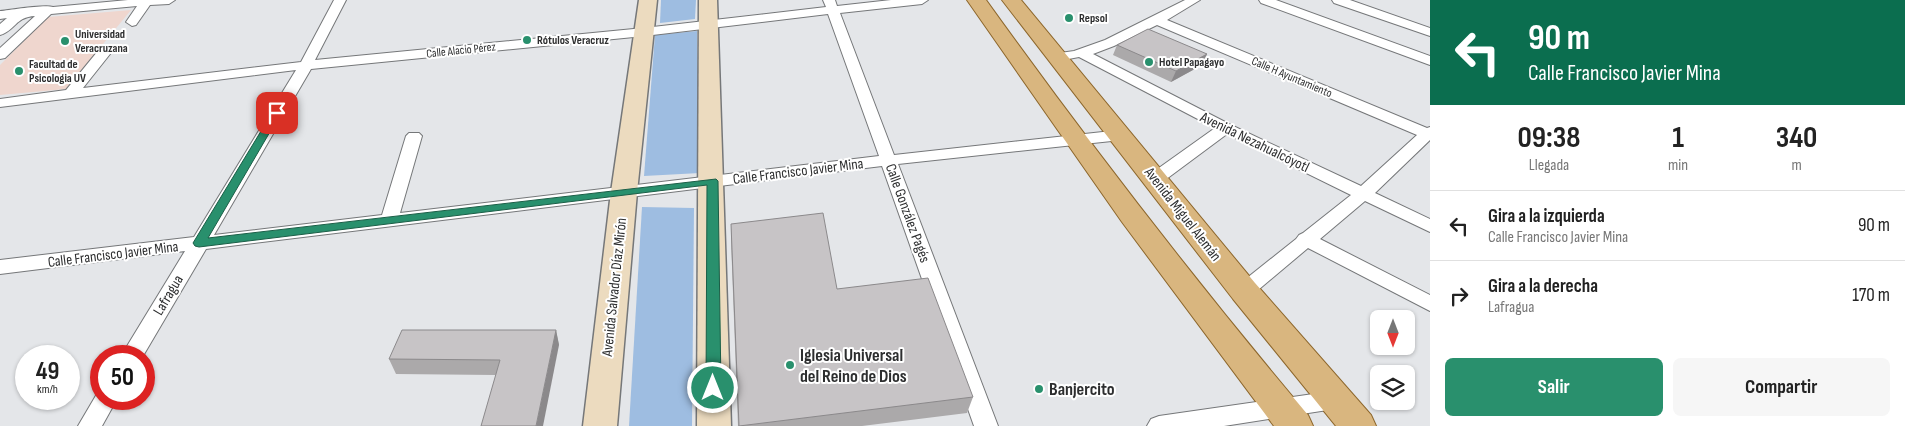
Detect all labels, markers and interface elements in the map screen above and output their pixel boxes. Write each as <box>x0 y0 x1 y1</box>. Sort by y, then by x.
place label: Repsol <box>1079 11 1107 26</box>
marker: Repsol <box>1063 12 1075 24</box>
text: 90 m <box>1528 17 1590 60</box>
icon: left <box>1445 20 1510 85</box>
place label: Universidad Veracruzana <box>75 27 128 56</box>
place label: Rótulos Veracruz <box>537 33 609 48</box>
marker: Rótulos Veracruz <box>521 34 533 46</box>
marker: Universidad Veracruzana <box>59 35 71 47</box>
street label: Calle Alacio Pérez <box>426 39 497 62</box>
street label: Calle H Ayuntamiento <box>1249 54 1334 101</box>
place label: Hotel Papagayo <box>1159 55 1224 70</box>
marker: Hotel Papagayo <box>1143 56 1155 68</box>
place label: Facultad de Psicologia UV <box>29 57 86 86</box>
text: Calle Francisco Javier Mina <box>1528 60 1721 87</box>
marker: Facultad de Psicologia UV <box>13 65 25 77</box>
pin <box>256 92 298 134</box>
icon: arrive <box>263 99 291 127</box>
street label: Avenida Nezahualcóyotl <box>1196 107 1312 177</box>
text: 09:38 <box>1518 120 1580 156</box>
text: 1 <box>1672 120 1684 156</box>
text: 340 <box>1776 120 1817 156</box>
street label: Calle Francisco Javier Mina <box>732 154 865 189</box>
text: Llegada <box>1529 156 1569 175</box>
text: min <box>1668 156 1688 175</box>
text: m <box>1791 156 1802 175</box>
street label: Calle González Pagés <box>881 161 934 265</box>
street label: Avenida Miguel Alemán <box>1139 163 1225 265</box>
text: Gira a la izquierda <box>1488 205 1605 228</box>
icon: left <box>1445 212 1473 240</box>
text: 90 m <box>1858 214 1890 237</box>
street label: Avenida Salvador Díaz Mirón <box>598 217 631 358</box>
text: Calle Francisco Javier Mina <box>1488 228 1628 247</box>
street label: Calle Francisco Javier Mina <box>47 237 180 272</box>
street label: Lafragua <box>149 272 188 319</box>
text: Gira a la derecha <box>1488 275 1598 298</box>
icon: right <box>1445 282 1473 310</box>
text: 170 m <box>1852 284 1890 307</box>
text: Lafragua <box>1488 298 1534 317</box>
north arrow <box>1370 310 1415 355</box>
map controls <box>1370 310 1415 410</box>
speed limit sign: 50 <box>90 345 155 410</box>
place label: Iglesia Universal del Reino de Dios <box>800 345 907 387</box>
text: 49 <box>36 356 59 387</box>
button: Salir <box>1445 358 1663 416</box>
button: Compartir <box>1673 358 1890 416</box>
marker: Iglesia Universal del Reino de Dios <box>784 359 796 371</box>
position arrow <box>686 361 738 413</box>
button: layers <box>1370 365 1415 410</box>
place label: Banjercito <box>1049 379 1115 400</box>
text: km/h <box>37 382 58 397</box>
marker: Banjercito <box>1033 383 1045 395</box>

